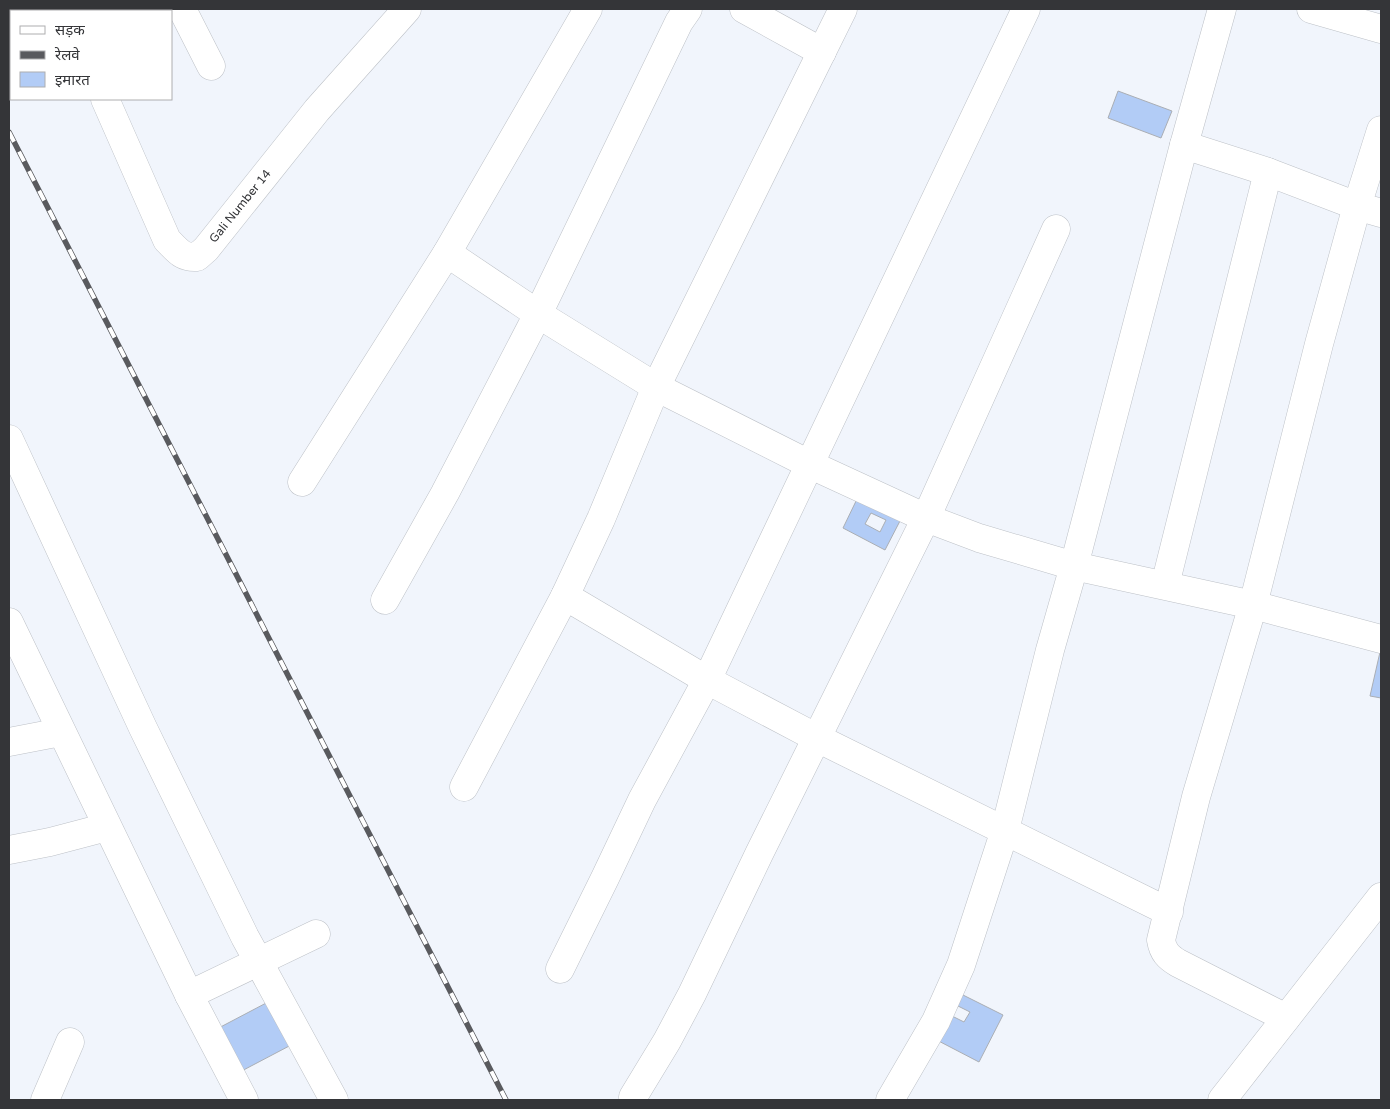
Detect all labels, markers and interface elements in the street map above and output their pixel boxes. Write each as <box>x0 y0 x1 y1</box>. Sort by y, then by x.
legend <box>10 10 172 100</box>
text: सड़क <box>55 21 85 39</box>
text: रेलवे <box>54 46 80 64</box>
text: इमारत <box>55 71 90 89</box>
street label: Gali Number 14 <box>206 166 274 245</box>

